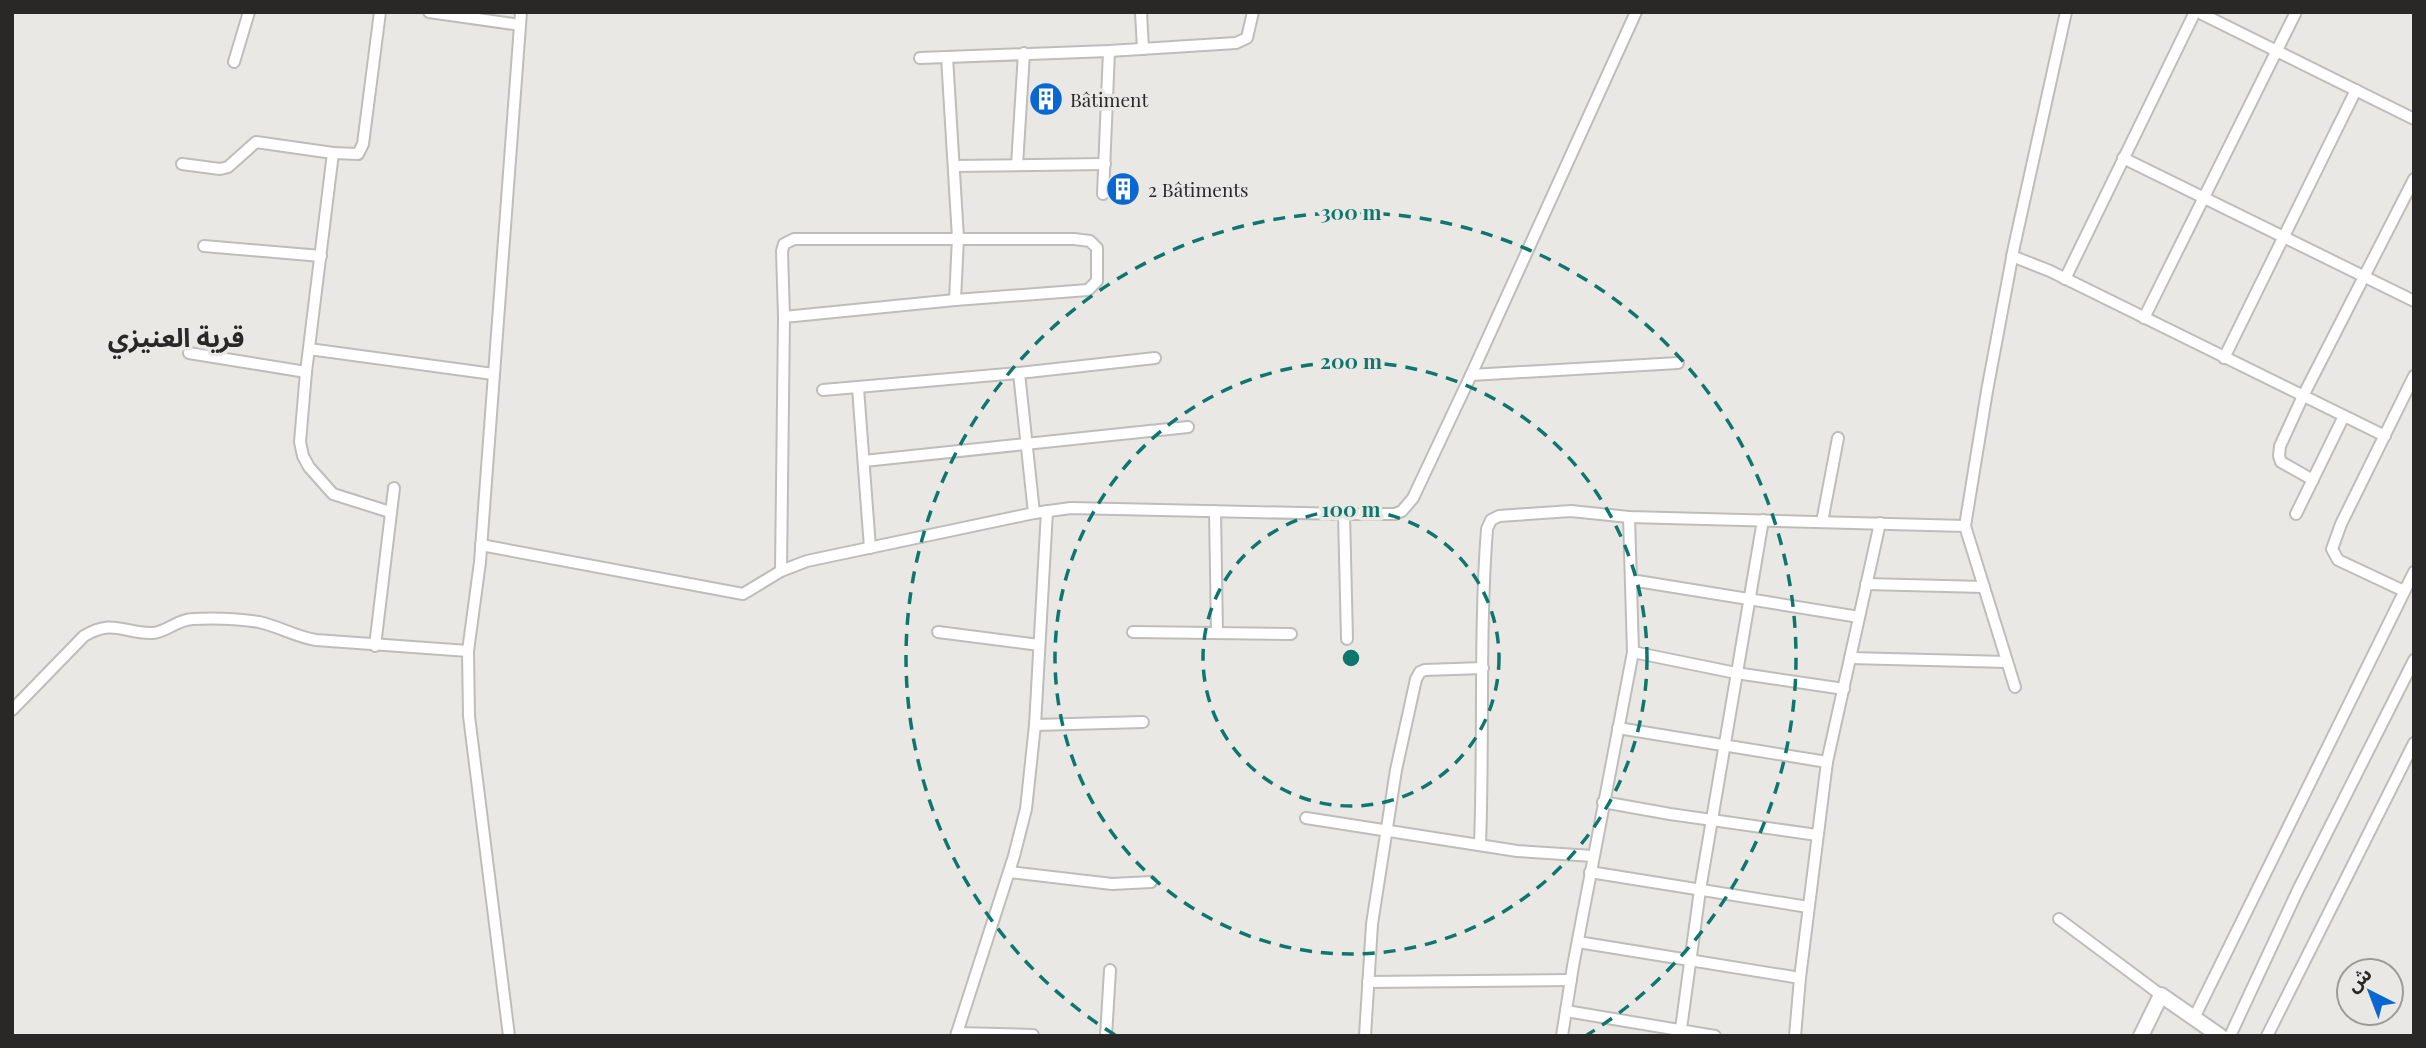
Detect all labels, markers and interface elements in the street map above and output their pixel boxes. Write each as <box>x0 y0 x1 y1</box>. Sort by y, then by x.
building icon: Bâtiment <box>1027 80 1065 118</box>
place label: Bâtiment <box>1070 86 1148 112</box>
building icon: 2 Bâtiments <box>1104 170 1142 208</box>
place label: 2 Bâtiments <box>1148 176 1248 202</box>
text: 300 m <box>1320 197 1382 225</box>
district label: قرية العنيزي <box>108 319 244 359</box>
text: 200 m <box>1320 346 1382 374</box>
text: 100 m <box>1321 494 1381 522</box>
centre of rings <box>1339 646 1363 670</box>
north arrow <box>2335 957 2405 1027</box>
text: ش <box>2340 960 2376 997</box>

